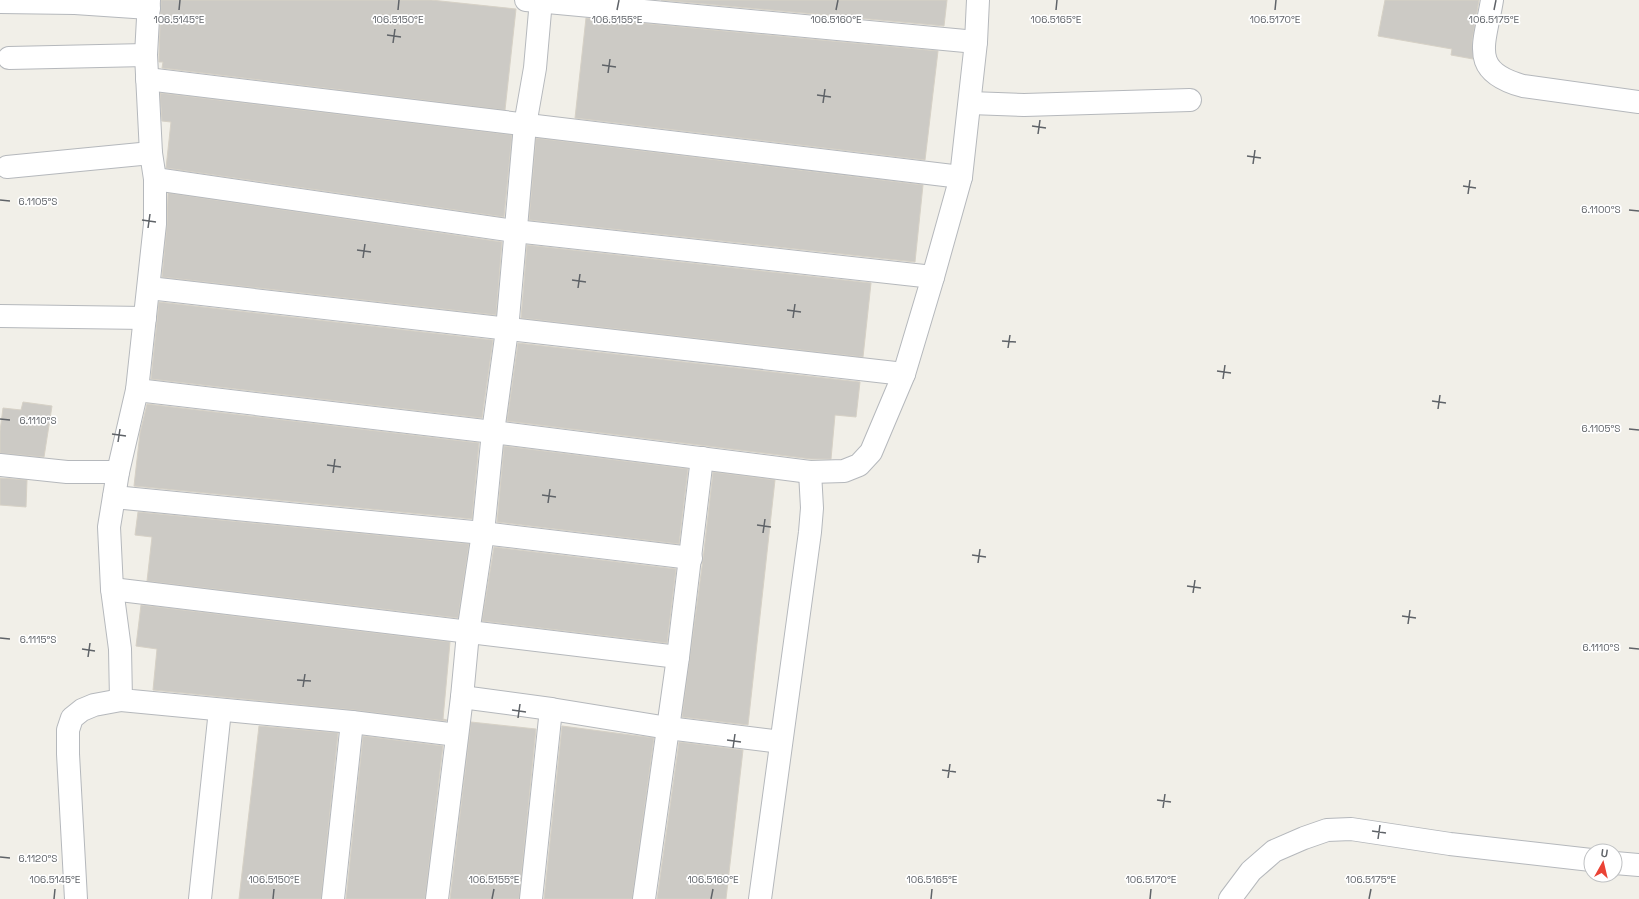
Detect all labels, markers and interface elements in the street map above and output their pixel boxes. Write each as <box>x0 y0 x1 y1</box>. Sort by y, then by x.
text: 106.5145°E <box>154 13 205 26</box>
text: 106.5150°E <box>372 13 424 26</box>
text: 106.5155°E <box>592 13 643 26</box>
text: 106.5160°E <box>810 13 862 26</box>
text: 106.5165°E <box>1031 13 1082 26</box>
text: 106.5170°E <box>1250 13 1301 26</box>
text: 106.5175°E <box>1469 13 1520 26</box>
text: 6.1105°S <box>19 195 57 208</box>
text: 6.1100°S <box>1581 203 1621 216</box>
text: 6.1110°S <box>19 414 57 427</box>
text: 6.1105°S <box>1582 422 1620 435</box>
text: 6.1115°S <box>20 633 56 646</box>
text: 6.1110°S <box>1582 641 1620 654</box>
north arrow <box>1583 843 1623 883</box>
text: U <box>1600 846 1609 861</box>
text: 6.1120°S <box>19 852 57 865</box>
text: 106.5145°E <box>30 873 81 886</box>
text: 106.5150°E <box>248 873 300 886</box>
text: 106.5155°E <box>469 873 520 886</box>
text: 106.5160°E <box>687 873 739 886</box>
text: 106.5165°E <box>907 873 958 886</box>
text: 106.5170°E <box>1126 873 1177 886</box>
text: 106.5175°E <box>1346 873 1397 886</box>

